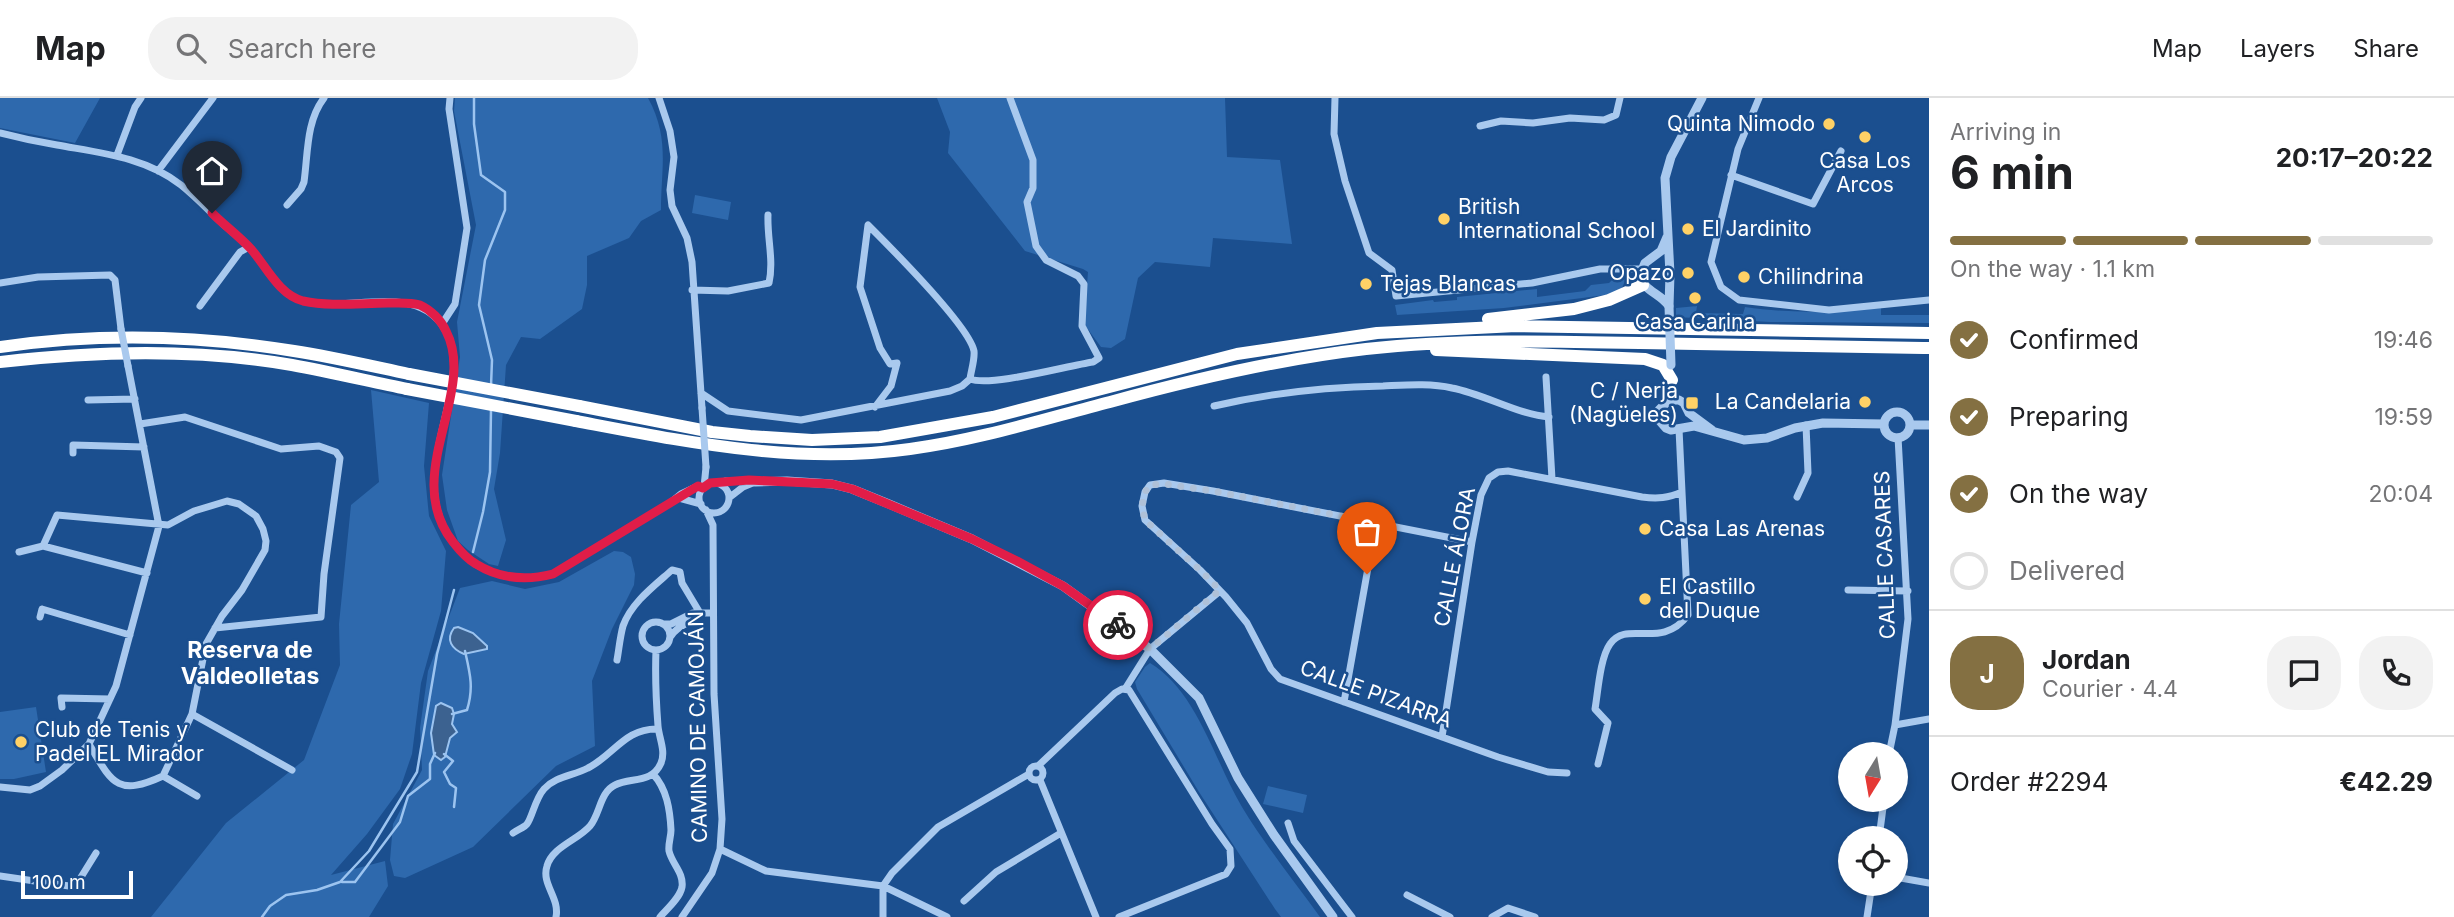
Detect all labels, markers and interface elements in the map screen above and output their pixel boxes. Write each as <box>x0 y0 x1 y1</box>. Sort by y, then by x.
search box <box>148 17 638 80</box>
text: Map <box>35 28 106 68</box>
icon: search <box>172 29 210 67</box>
text: Search here <box>228 33 376 64</box>
text: Map <box>2152 34 2202 63</box>
text: Layers <box>2240 34 2315 63</box>
text: Share <box>2353 34 2419 63</box>
place label: Quinta Nimodo <box>1667 111 1815 136</box>
marker: Quinta Nimodo <box>1821 116 1837 132</box>
text: Arriving in <box>1950 118 2061 146</box>
marker: Casa Los Arcos <box>1857 129 1873 145</box>
pin <box>182 141 242 213</box>
text: 20:17–20:22 <box>2276 142 2433 173</box>
text: 6 min <box>1950 144 2074 200</box>
place label: Casa Los Arcos <box>1819 148 1911 197</box>
icon: home <box>193 152 231 190</box>
place label: British International School <box>1458 194 1655 243</box>
marker: British International School <box>1436 211 1452 227</box>
place label: El Jardinito <box>1702 216 1812 241</box>
marker: El Jardinito <box>1680 221 1696 237</box>
text: On the way · 1.1 km <box>1950 255 2155 283</box>
place label: Opazo <box>1609 260 1674 285</box>
place label: Chilindrina <box>1758 264 1864 289</box>
marker: Opazo <box>1680 265 1696 281</box>
marker: Chilindrina <box>1736 269 1752 285</box>
place label: Tejas Blancas <box>1380 271 1516 296</box>
marker: Tejas Blancas <box>1358 276 1374 292</box>
marker: Casa Carina <box>1687 290 1703 306</box>
place label: Casa Carina <box>1635 309 1755 334</box>
icon: check <box>1950 321 1988 359</box>
text: Confirmed <box>2009 324 2139 355</box>
text: 19:46 <box>2374 326 2433 354</box>
place label: C / Nerja (Nagüeles) <box>1569 378 1678 427</box>
place label: La Candelaria <box>1715 389 1851 414</box>
marker: La Candelaria <box>1857 394 1873 410</box>
marker: C / Nerja (Nagüeles) <box>1684 395 1700 411</box>
icon: check <box>1950 398 1988 436</box>
text: Preparing <box>2009 401 2129 432</box>
text: 19:59 <box>2375 403 2433 431</box>
street label: CALLE CASARES <box>1869 470 1900 640</box>
icon: check <box>1950 475 1988 513</box>
text: On the way <box>2009 478 2148 509</box>
text: 20:04 <box>2368 480 2433 508</box>
street label: CALLE ÁLORA <box>1428 485 1480 629</box>
pin <box>1337 502 1397 574</box>
icon: bag <box>1348 513 1386 551</box>
place label: Casa Las Arenas <box>1659 516 1825 541</box>
marker: Casa Las Arenas <box>1637 521 1653 537</box>
text: Delivered <box>2009 555 2125 586</box>
place label: El Castillo del Duque <box>1659 574 1760 623</box>
courier <box>1083 590 1153 660</box>
marker: El Castillo del Duque <box>1637 591 1653 607</box>
icon: bike <box>1099 606 1137 644</box>
street label: CAMINO DE CAMOJÁN <box>682 611 712 843</box>
district label: Reserva de Valdeolletas <box>181 636 319 690</box>
button: chat <box>2267 636 2341 710</box>
button: phone <box>2359 636 2433 710</box>
text: Jordan <box>2042 644 2131 675</box>
street label: CALLE PIZARRA <box>1297 654 1456 733</box>
text: J <box>1979 658 1995 689</box>
text: Courier · 4.4 <box>2042 675 2178 703</box>
place label: Club de Tenis y Padel EL Mirador <box>35 717 204 766</box>
marker: Club de Tenis y Padel EL Mirador <box>13 734 29 750</box>
north arrow <box>1838 742 1908 812</box>
map controls <box>1838 742 1908 896</box>
text: Order #2294 <box>1950 766 2109 797</box>
text: €42.29 <box>2339 766 2433 797</box>
button: locate <box>1838 826 1908 896</box>
scale bar <box>21 868 133 900</box>
text: 100 m <box>32 871 86 894</box>

